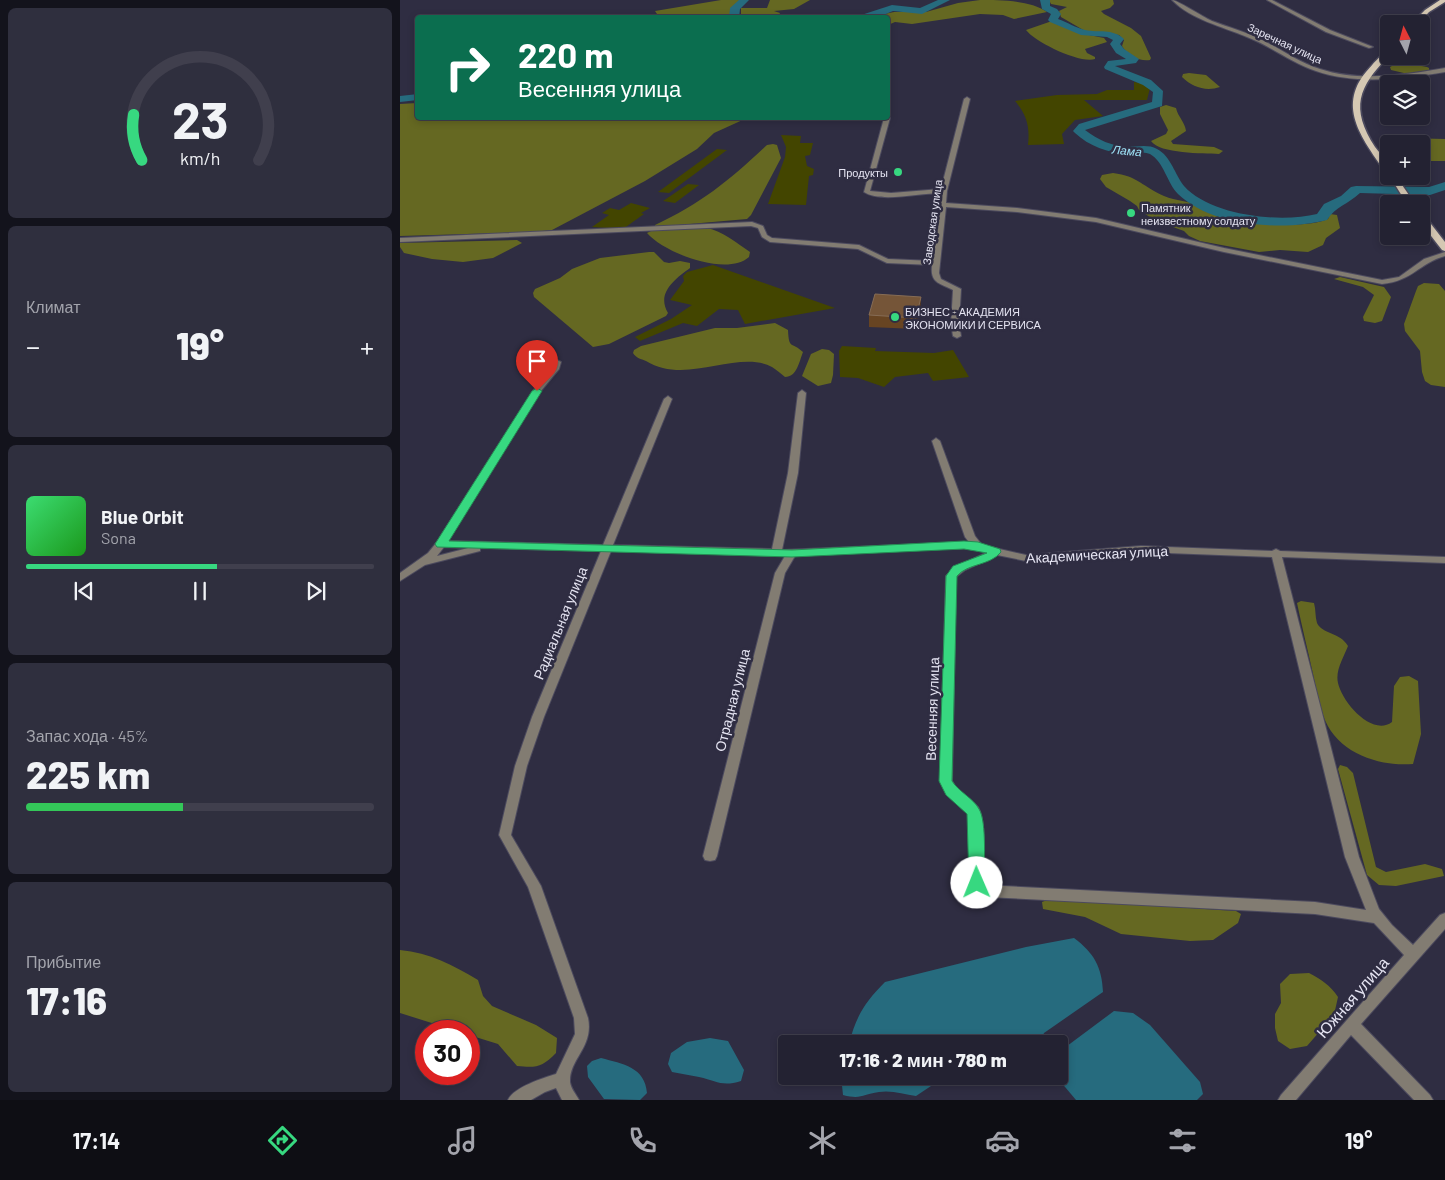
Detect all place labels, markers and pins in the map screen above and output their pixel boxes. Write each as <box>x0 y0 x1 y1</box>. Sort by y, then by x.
place label: Продукты <box>838 166 888 179</box>
marker: Продукты <box>892 166 904 178</box>
place label: Памятник неизвестному солдату <box>1141 201 1256 227</box>
marker: Памятник неизвестному солдату <box>1125 207 1137 219</box>
place label: БИЗНЕС - АКАДЕМИЯ ЭКОНОМИКИ И СЕРВИСА <box>905 305 1041 331</box>
marker: БИЗНЕС - АКАДЕМИЯ ЭКОНОМИКИ И СЕРВИСА <box>889 311 901 323</box>
pin <box>516 340 558 391</box>

